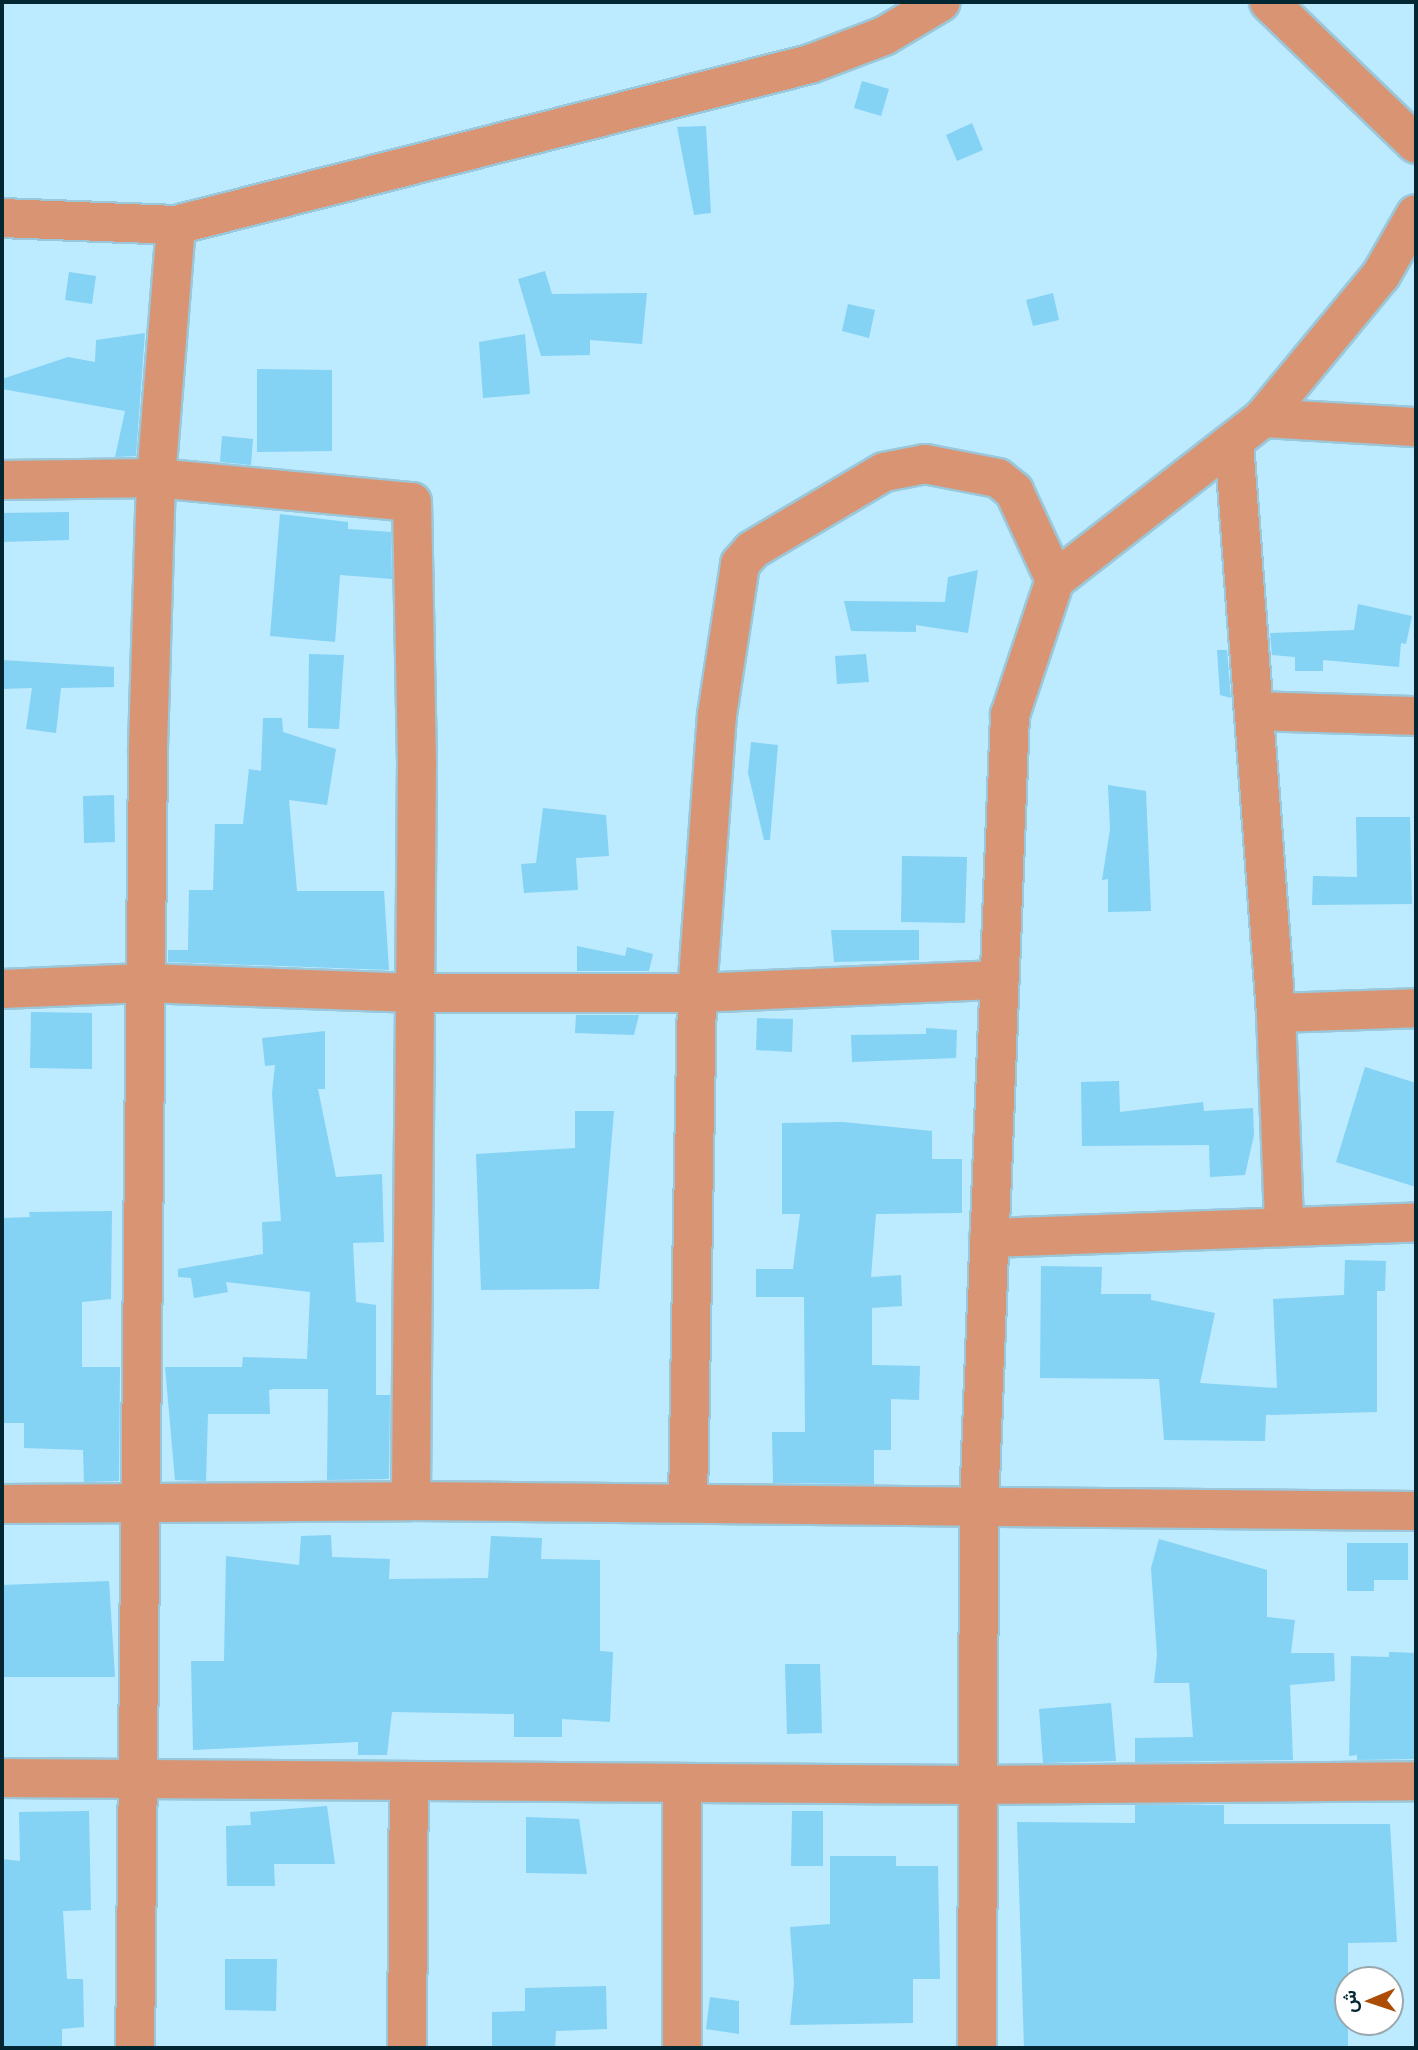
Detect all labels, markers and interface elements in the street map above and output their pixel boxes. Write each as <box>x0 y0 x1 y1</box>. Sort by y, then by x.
north arrow <box>1334 1966 1404 2036</box>
text: ش <box>1339 1990 1360 2013</box>

